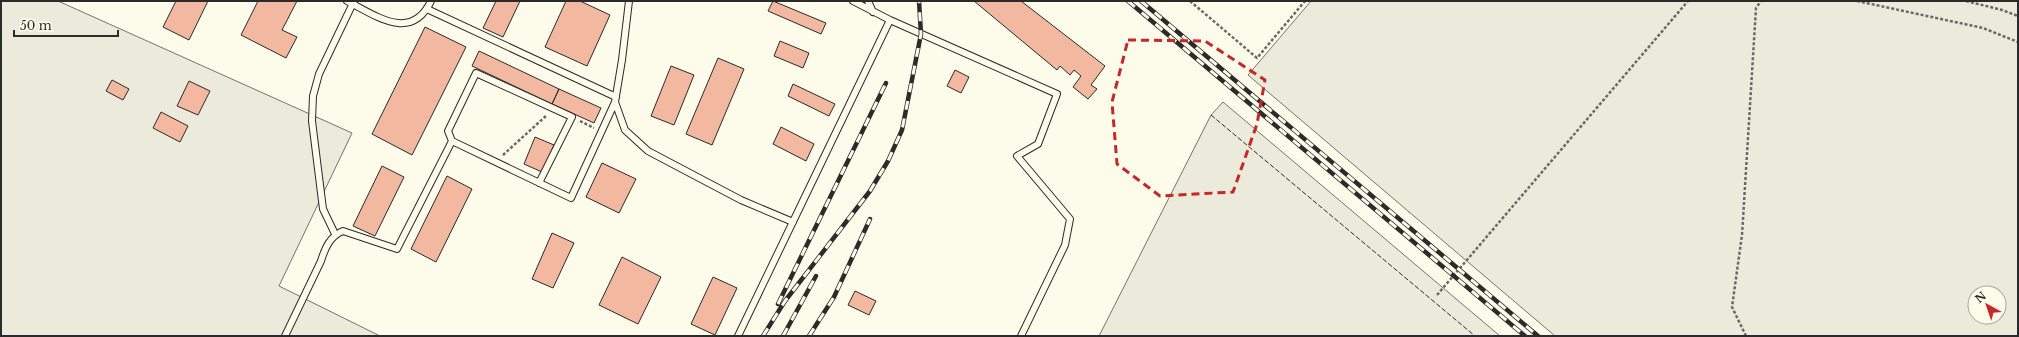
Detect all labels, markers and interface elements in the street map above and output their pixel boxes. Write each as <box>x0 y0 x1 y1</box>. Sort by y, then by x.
scale bar <box>14 12 118 38</box>
text: 50 m <box>20 18 52 33</box>
north arrow <box>1967 285 2007 325</box>
text: N <box>1972 288 1990 306</box>

